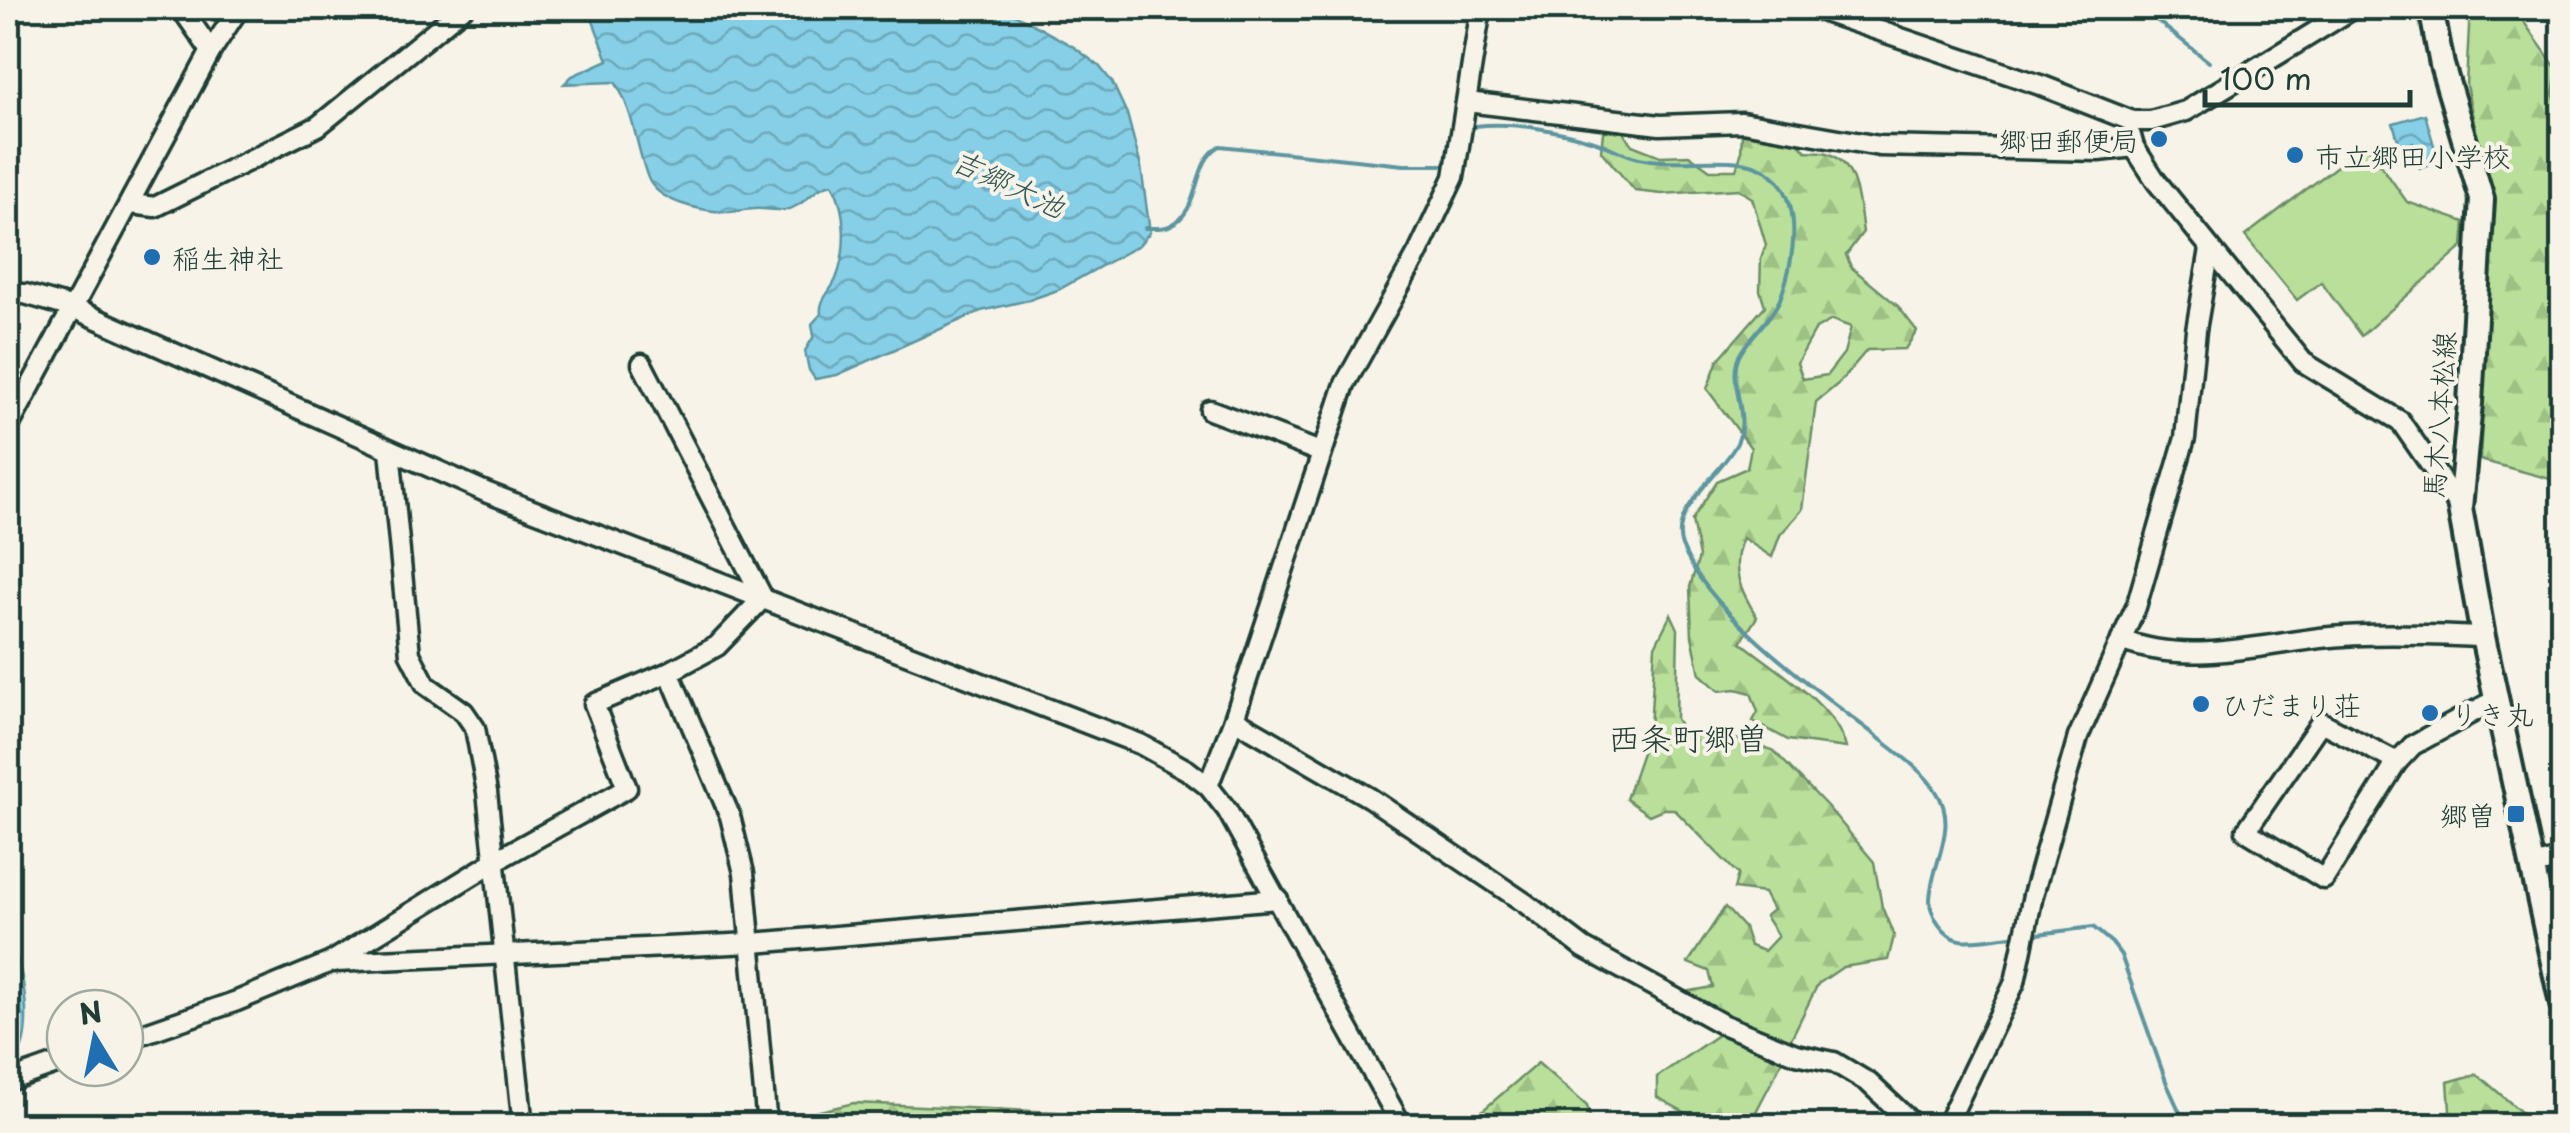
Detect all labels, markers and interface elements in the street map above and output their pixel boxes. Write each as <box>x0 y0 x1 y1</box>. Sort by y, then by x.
scale bar <box>2205 45 2410 107</box>
text: 100 m <box>2220 55 2312 100</box>
place label: 郷田郵便局 <box>1999 118 2139 161</box>
marker: 郷田郵便局 <box>2148 128 2170 150</box>
place label: 市立郷田小学校 <box>2315 134 2511 177</box>
water label: 吉郷大池 <box>945 136 1074 228</box>
marker: 市立郷田小学校 <box>2284 144 2306 166</box>
place label: 稲生神社 <box>172 236 284 279</box>
marker: 稲生神社 <box>141 246 163 268</box>
street label: 馬木八本松線 <box>2411 330 2465 500</box>
place label: ひだまり荘 <box>2221 683 2361 726</box>
place label: りき丸 <box>2450 692 2534 735</box>
marker: ひだまり荘 <box>2190 693 2212 715</box>
marker: りき丸 <box>2419 702 2441 724</box>
district label: 西条町郷曽 <box>1608 713 1768 761</box>
place label: 郷曽 <box>2440 793 2496 836</box>
marker: 郷曽 <box>2505 803 2527 825</box>
north arrow <box>45 988 145 1088</box>
text: N <box>76 989 105 1035</box>

